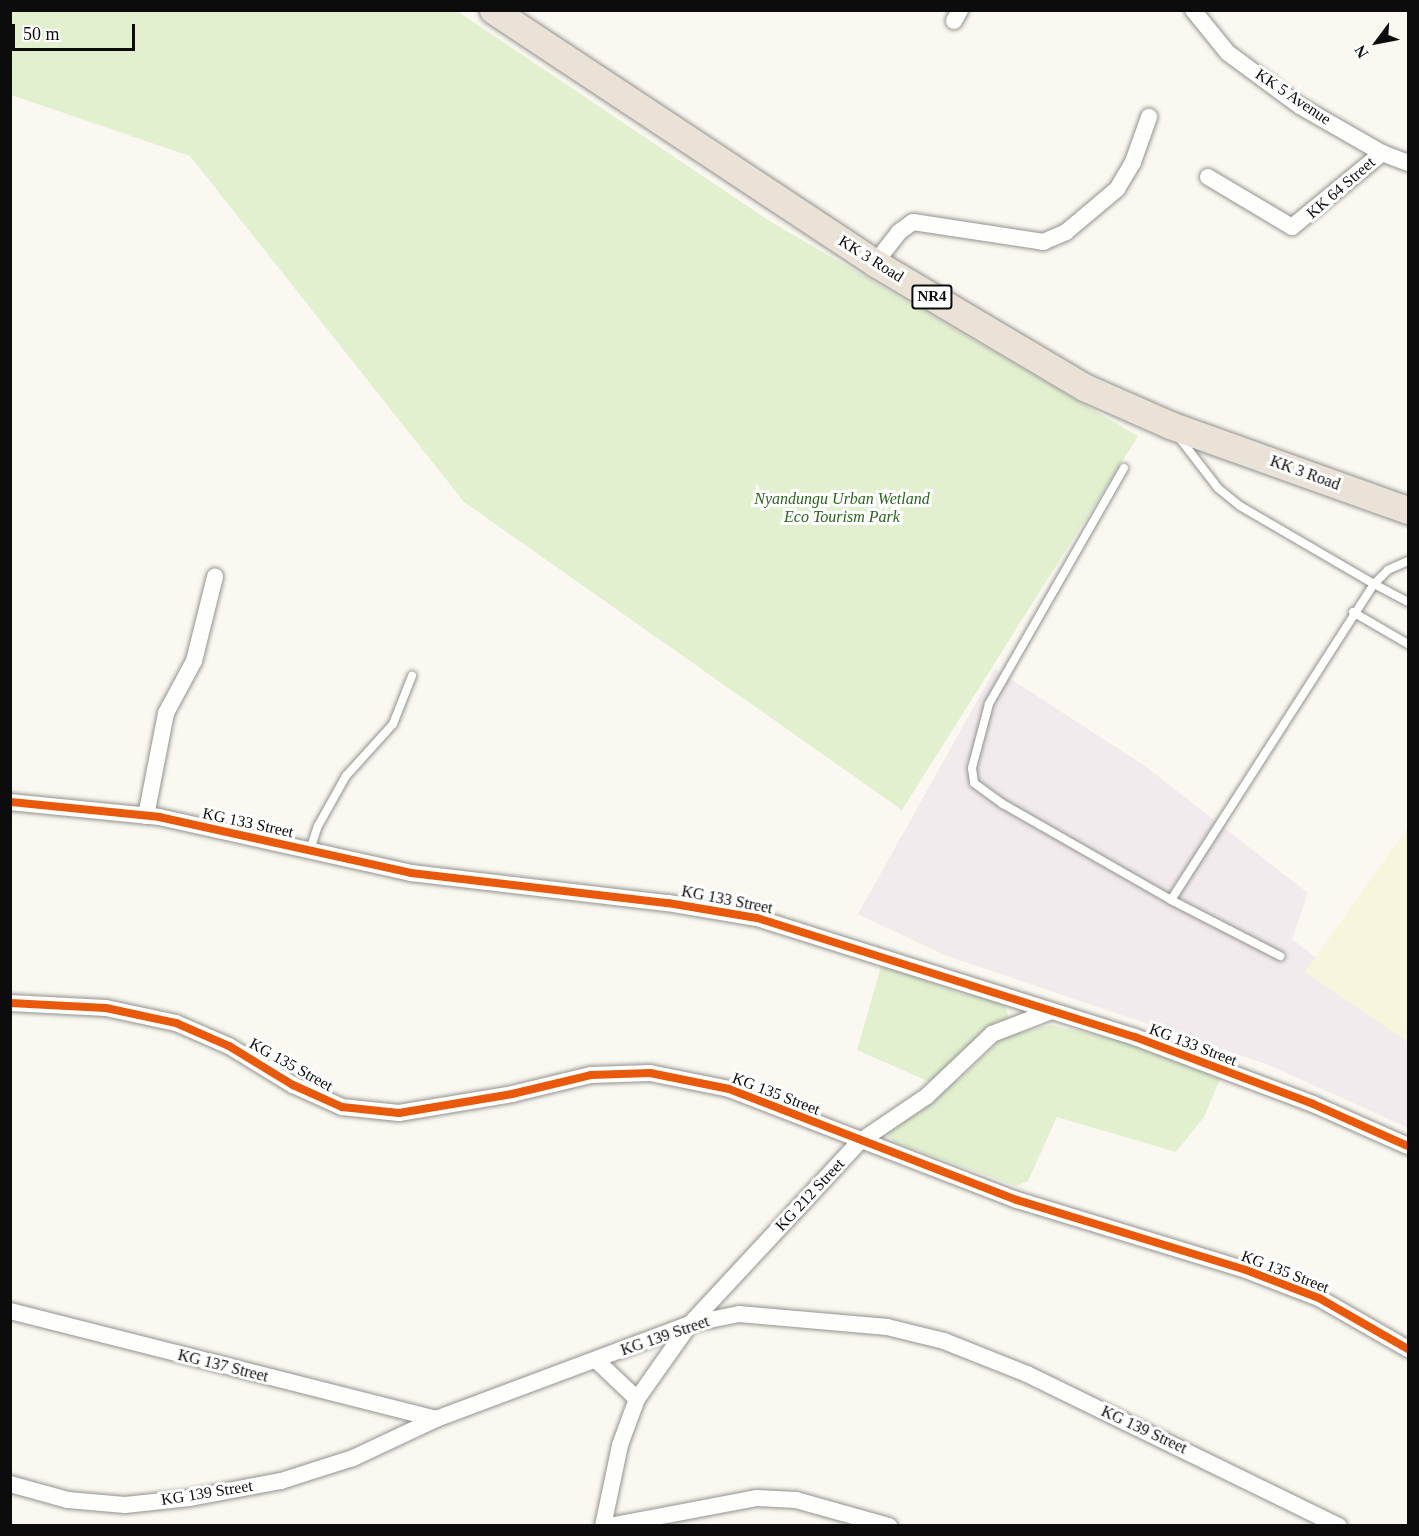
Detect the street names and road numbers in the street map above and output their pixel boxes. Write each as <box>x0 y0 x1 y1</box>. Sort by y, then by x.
street label: KK 5 Avenue <box>1251 65 1335 129</box>
street label: KK 64 Street <box>1303 153 1379 223</box>
street label: KK 3 Road <box>835 232 907 286</box>
road number: NR4 <box>911 285 953 309</box>
street label: KK 3 Road <box>1267 452 1343 494</box>
street label: KG 133 Street <box>201 804 295 842</box>
street label: KG 133 Street <box>680 882 774 918</box>
street label: KG 133 Street <box>1146 1019 1240 1071</box>
street label: KG 135 Street <box>246 1034 336 1096</box>
street label: KG 135 Street <box>729 1068 823 1120</box>
street label: KG 212 Street <box>771 1155 849 1235</box>
street label: KG 135 Street <box>1238 1246 1332 1298</box>
street label: KG 139 Street <box>618 1312 712 1360</box>
street label: KG 137 Street <box>176 1346 270 1386</box>
street label: KG 139 Street <box>1098 1402 1190 1458</box>
street label: KG 139 Street <box>160 1476 254 1510</box>

